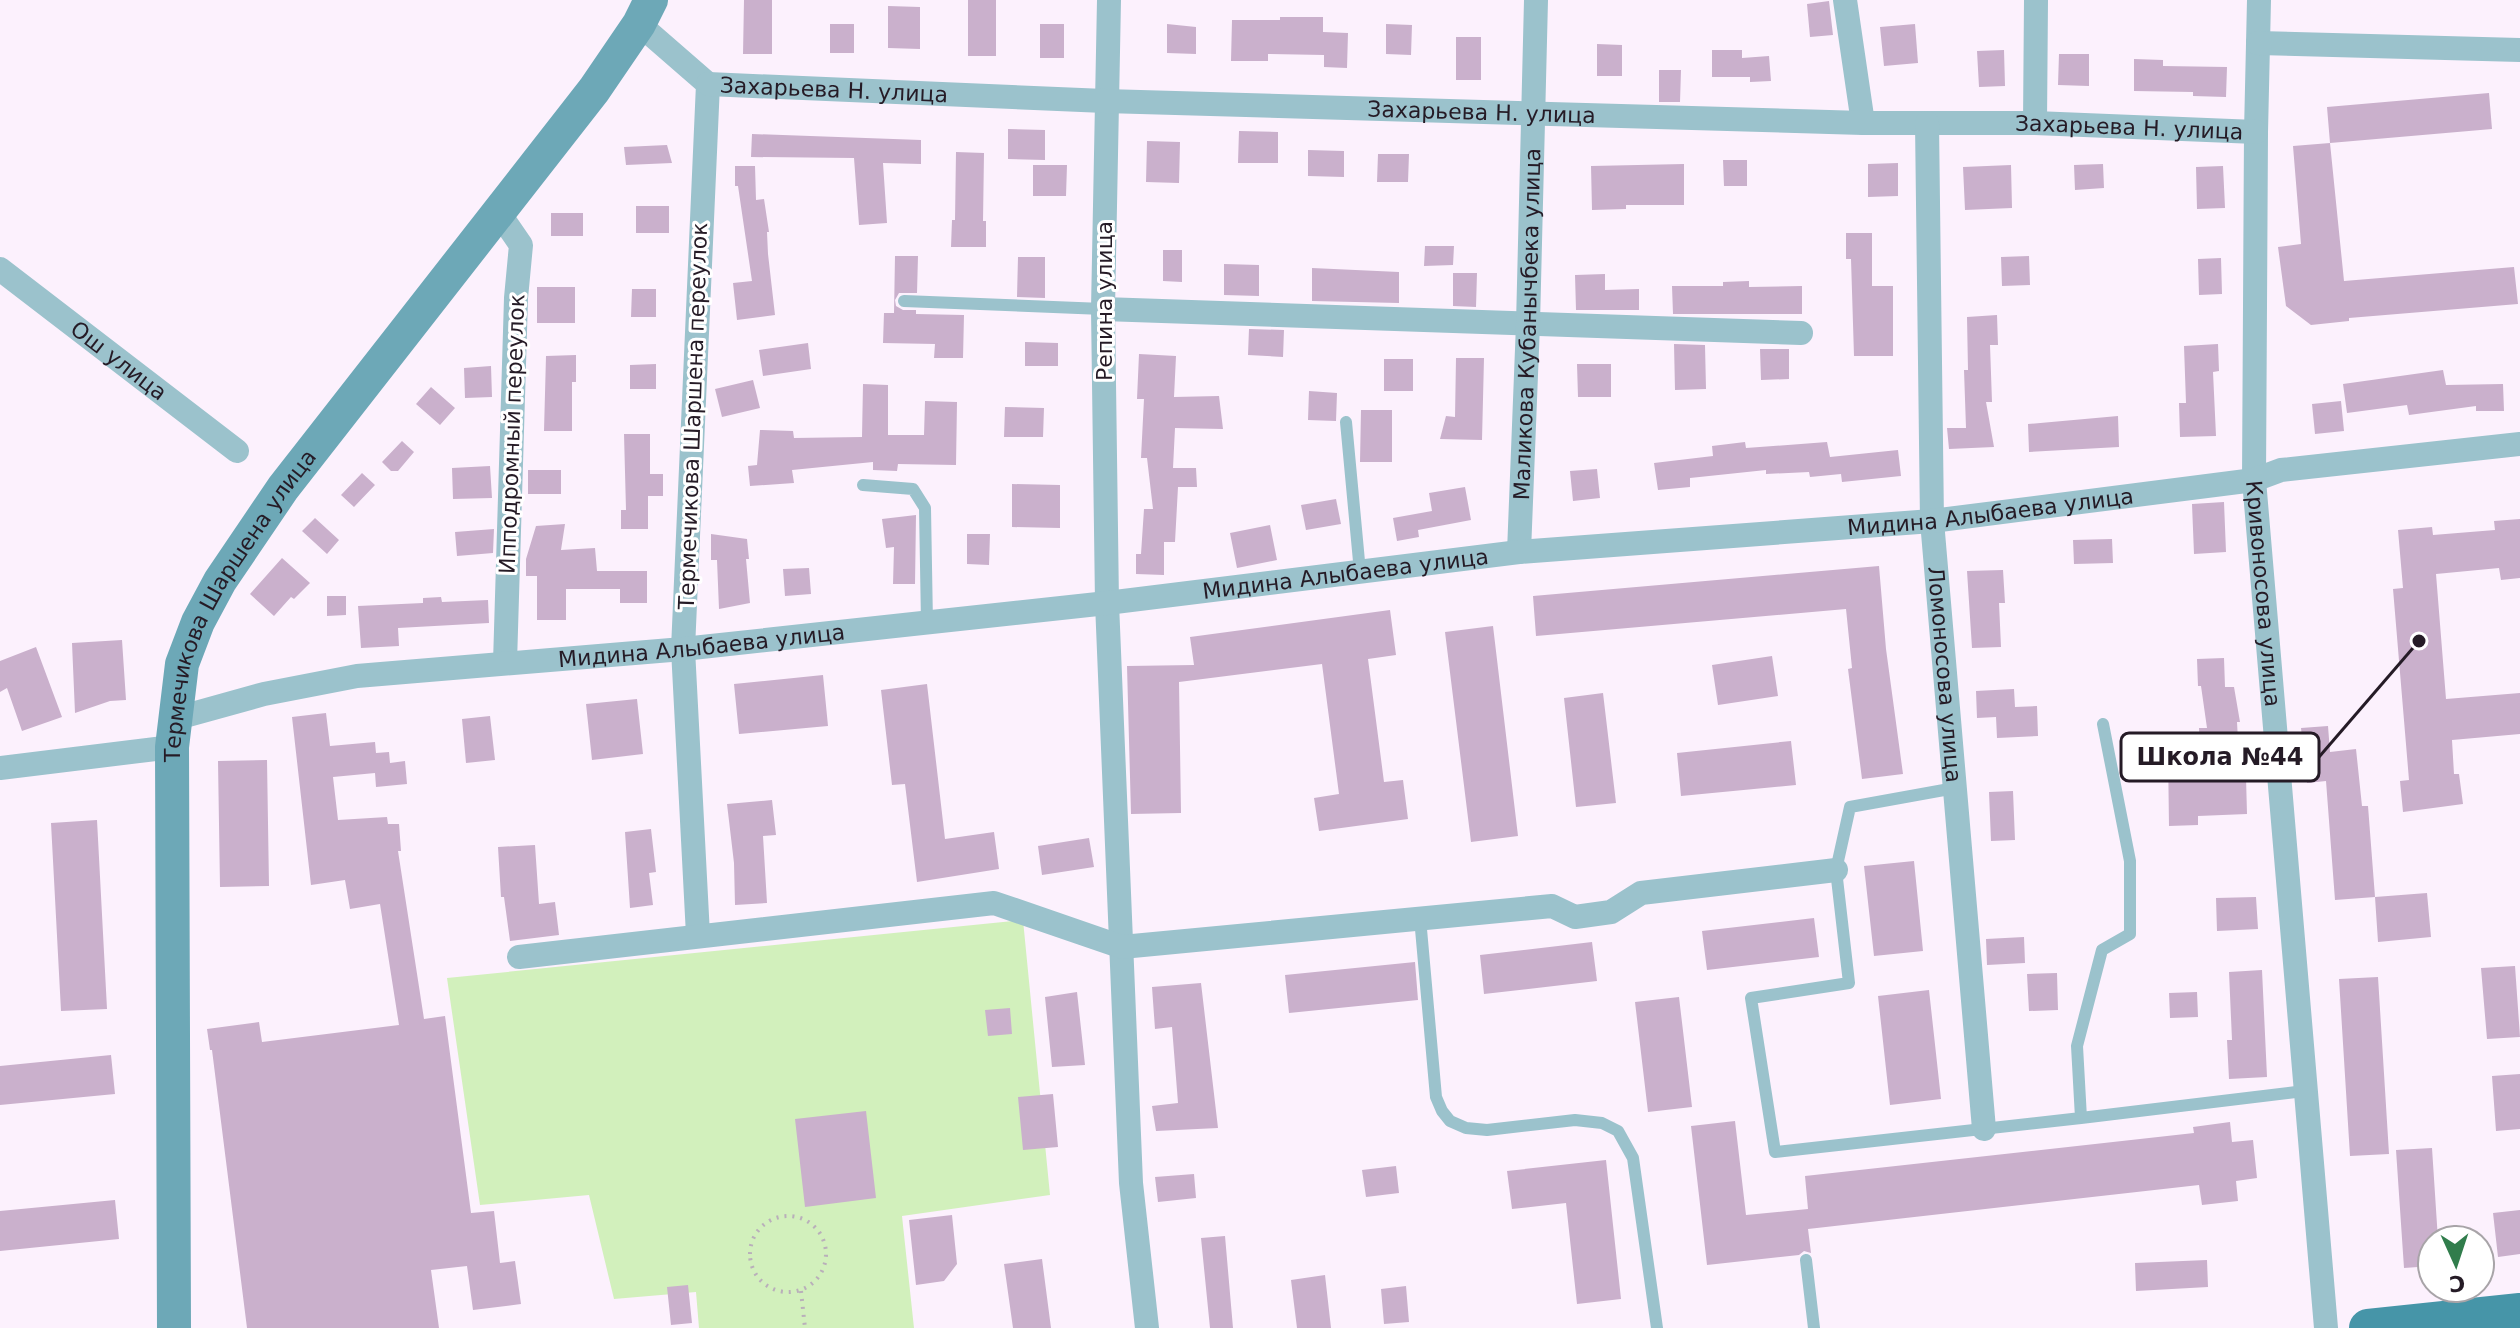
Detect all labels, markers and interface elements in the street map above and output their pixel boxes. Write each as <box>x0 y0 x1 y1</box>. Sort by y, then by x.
street label: Захарьева Н. улица <box>719 72 949 107</box>
street label: Захарьева Н. улица <box>1367 96 1596 128</box>
street label: Захарьева Н. улица <box>2015 110 2244 144</box>
street label: Маликова Кубанычбека улица <box>1509 148 1545 501</box>
street label: Репина улица <box>1092 221 1117 381</box>
street label: Термечикова Шаршена переулок <box>674 222 712 611</box>
street label: Ипподромный переулок <box>495 294 529 574</box>
street label: Ош улица <box>66 316 172 405</box>
street label: Термечикова Шаршена улица <box>159 444 321 763</box>
street label: Кривоносова улица <box>2242 479 2286 708</box>
street label: Мидина Алыбаева улица <box>1846 483 2135 540</box>
street label: Мидина Алыбаева улица <box>1201 543 1490 604</box>
street label: Ломоносова улица <box>1923 565 1967 784</box>
street label: Мидина Алыбаева улица <box>557 619 846 672</box>
callout: Школа №44 <box>2121 733 2319 781</box>
text: Школа №44 <box>2137 743 2303 771</box>
north arrow <box>2416 1224 2496 1304</box>
text: С <box>2448 1271 2466 1296</box>

